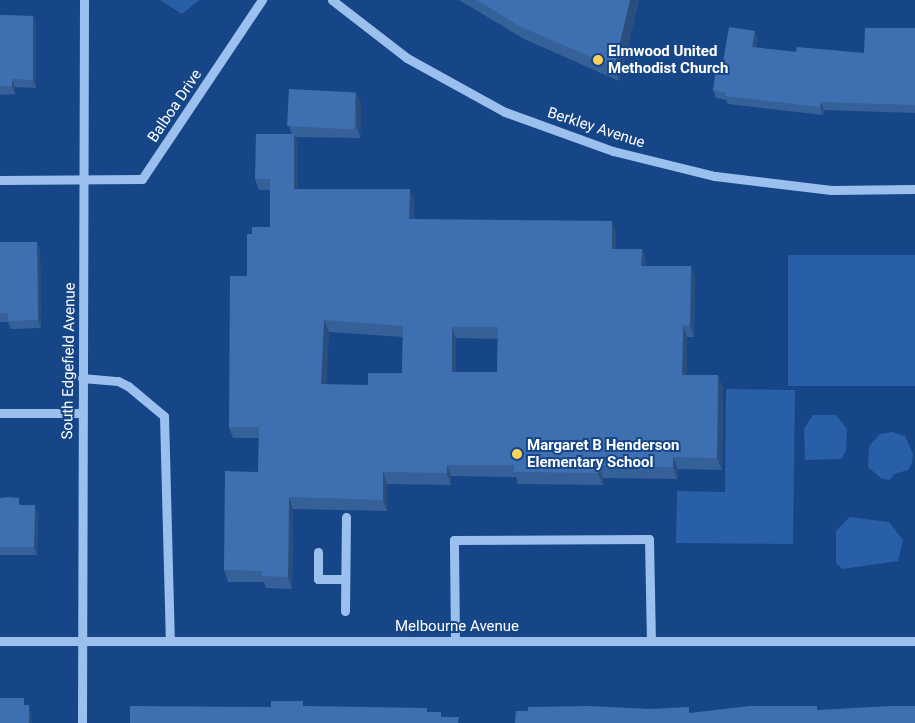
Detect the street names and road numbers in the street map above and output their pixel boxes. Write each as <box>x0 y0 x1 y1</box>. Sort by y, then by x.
street label: Balboa Drive <box>144 66 206 146</box>
street label: Berkley Avenue <box>545 104 647 152</box>
street label: South Edgefield Avenue <box>59 282 79 440</box>
street label: Melbourne Avenue <box>395 618 519 636</box>

